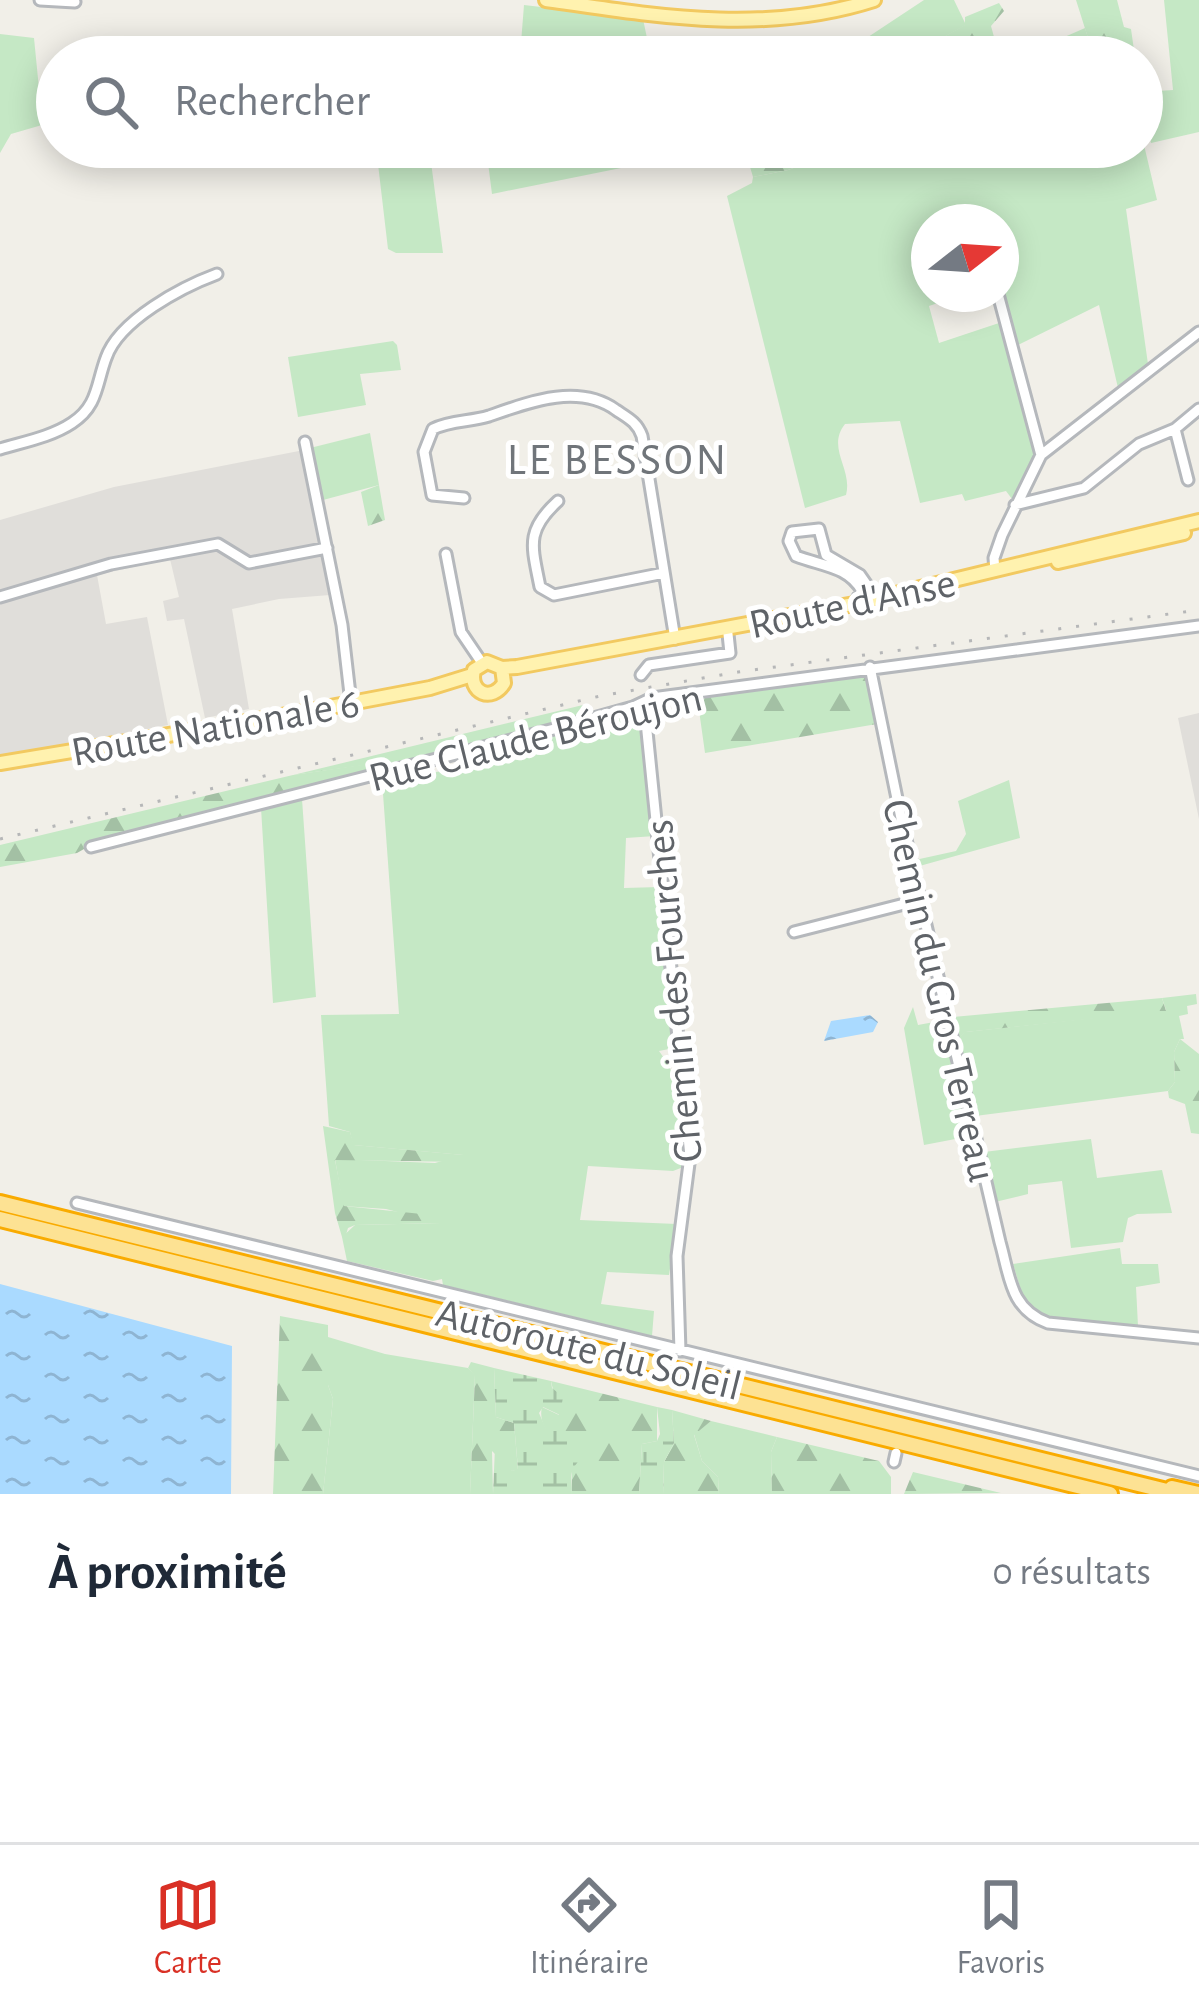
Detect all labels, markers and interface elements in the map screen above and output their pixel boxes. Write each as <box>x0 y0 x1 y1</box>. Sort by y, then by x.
search box <box>36 36 1163 168</box>
icon: search <box>78 69 144 135</box>
text: Rechercher <box>174 79 370 124</box>
north arrow <box>911 204 1019 312</box>
district label: LE BESSON <box>507 438 729 483</box>
street label: Route d'Anse <box>746 562 959 646</box>
street label: Rue Claude Béroujon <box>365 676 706 800</box>
street label: Route Nationale 6 <box>68 682 363 774</box>
street label: Chemin du Gros Terreau <box>875 795 1003 1186</box>
street label: Chemin des Fourches <box>638 818 710 1164</box>
street label: Autoroute du Soleil <box>432 1292 745 1408</box>
text: À proximité <box>48 1547 287 1598</box>
text: 0 résultats <box>992 1553 1151 1592</box>
tab: Carte <box>154 1872 222 1984</box>
tab: Itinéraire <box>530 1872 649 1984</box>
tab: Favoris <box>957 1872 1045 1984</box>

